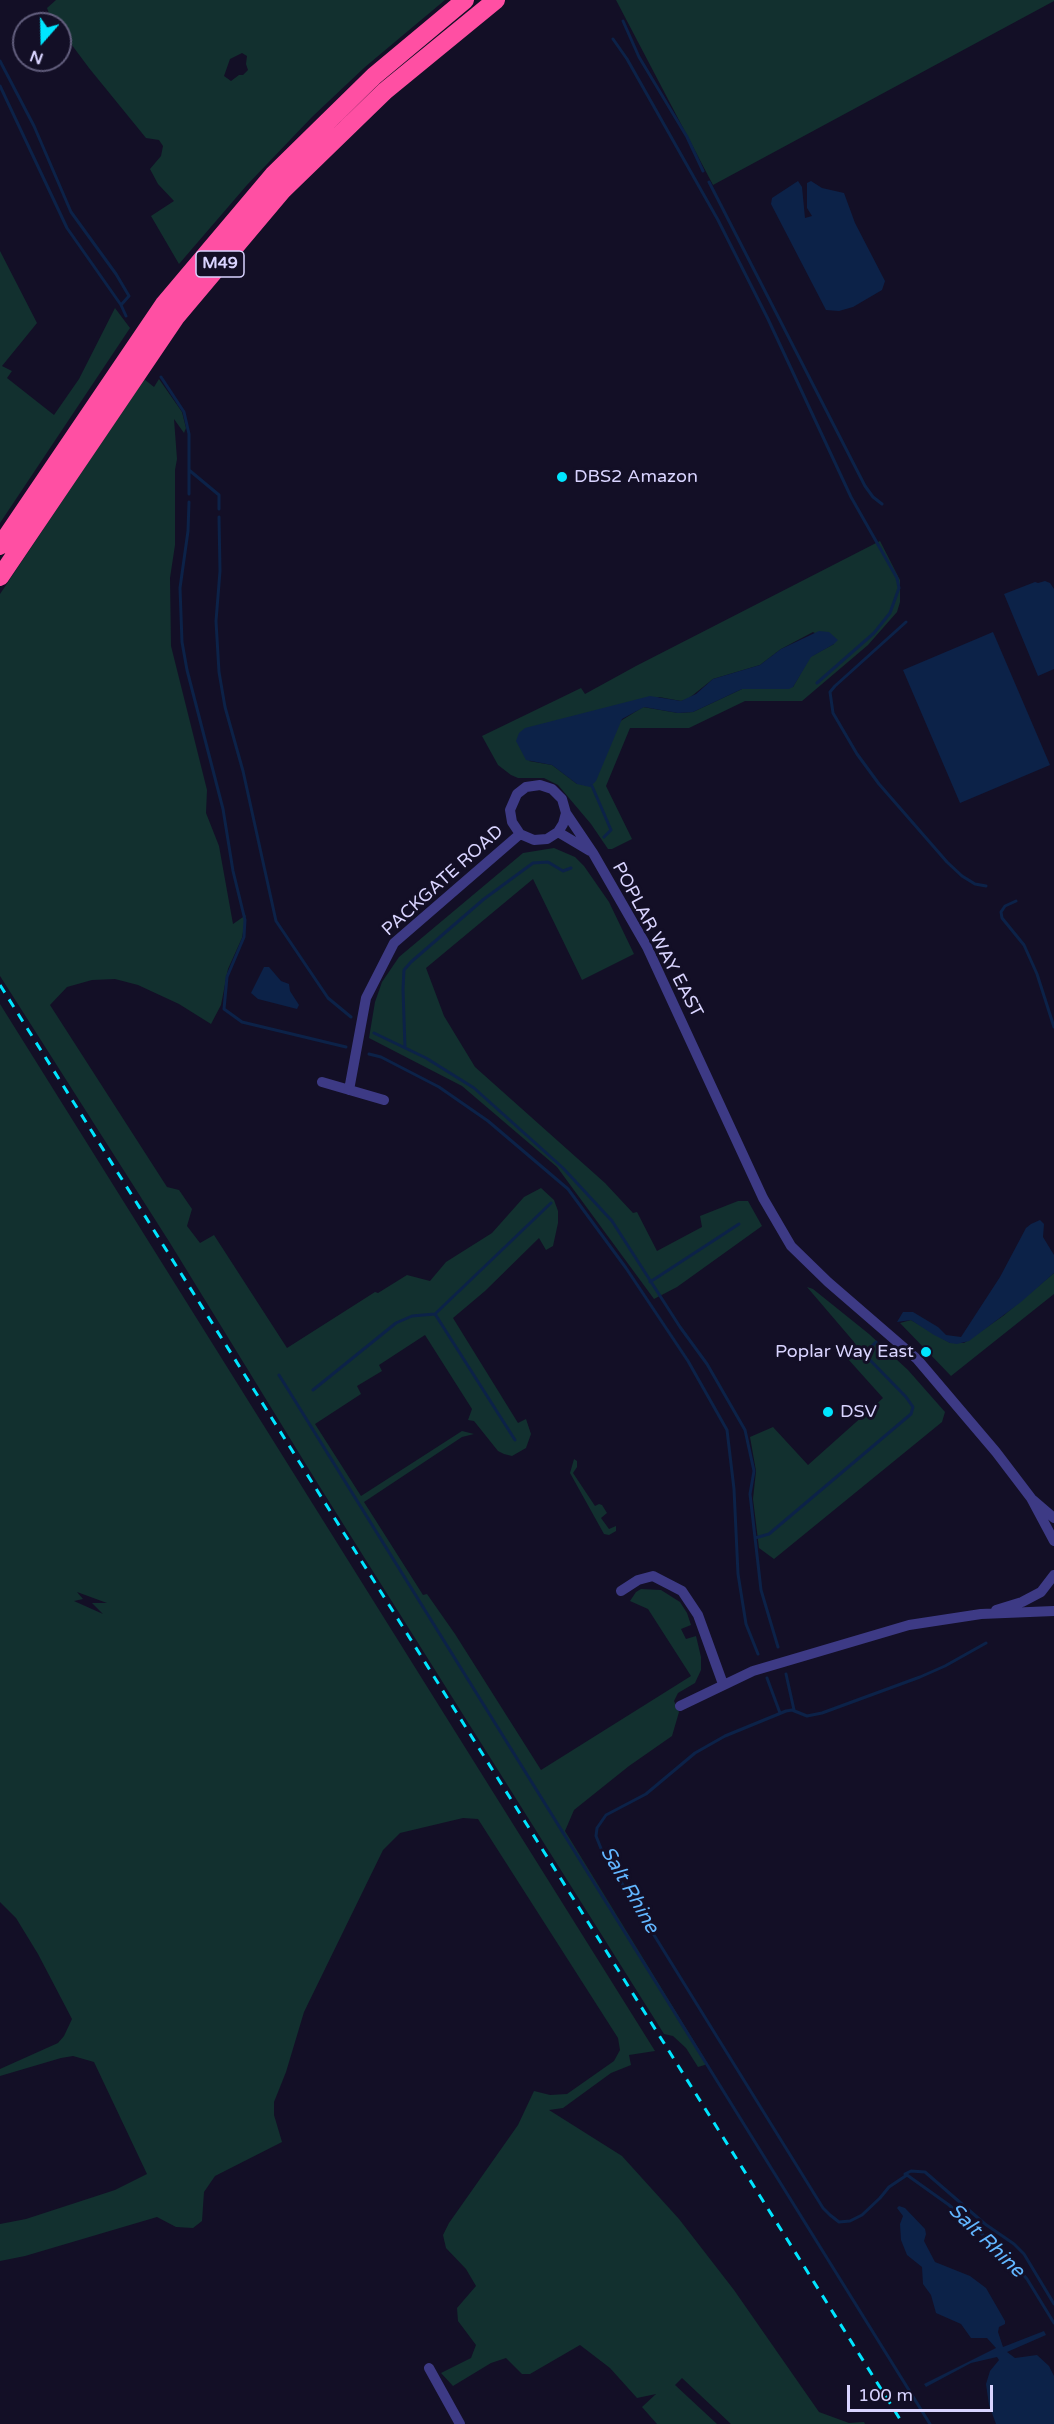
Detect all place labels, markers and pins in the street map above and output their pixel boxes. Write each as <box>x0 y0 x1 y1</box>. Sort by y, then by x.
place label: DBS2 Amazon <box>574 466 698 488</box>
marker: DBS2 Amazon <box>555 470 569 484</box>
place label: Poplar Way East <box>775 1341 914 1363</box>
marker: Poplar Way East <box>919 1345 933 1359</box>
place label: DSV <box>840 1401 877 1423</box>
marker: DSV <box>821 1405 835 1419</box>

